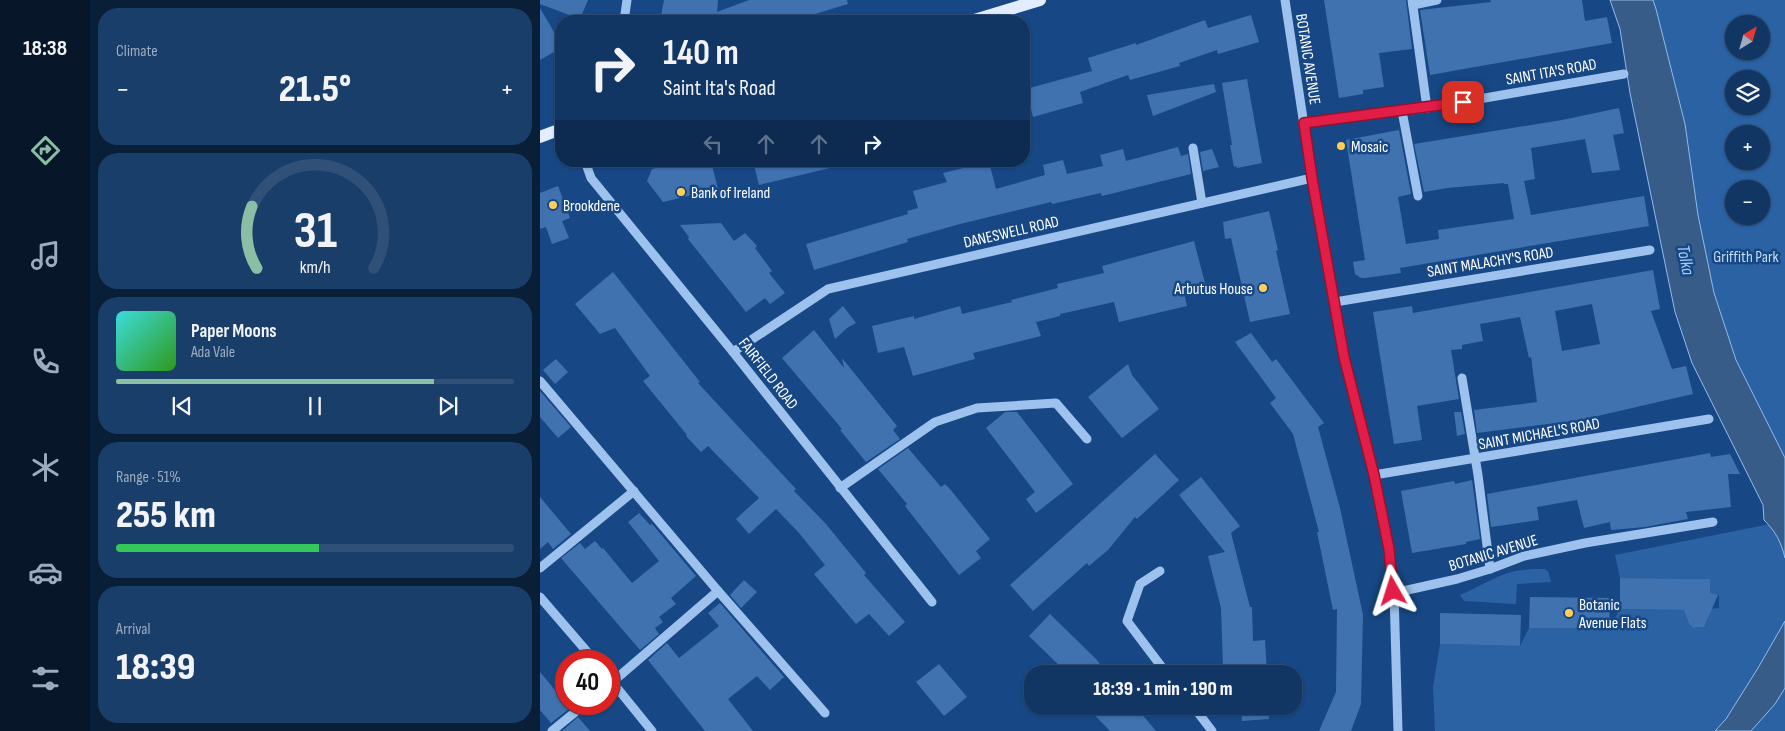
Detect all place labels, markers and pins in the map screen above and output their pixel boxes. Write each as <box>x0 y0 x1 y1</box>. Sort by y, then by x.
pin <box>1442 81 1484 123</box>
place label: Mosaic <box>1351 138 1388 157</box>
marker: Mosaic <box>1335 140 1347 152</box>
place label: Bank of Ireland <box>691 184 770 203</box>
marker: Bank of Ireland <box>675 186 687 198</box>
place label: Brookdene <box>563 197 620 216</box>
marker: Brookdene <box>547 199 559 211</box>
place label: Arbutus House <box>1173 280 1253 299</box>
marker: Arbutus House <box>1257 282 1269 294</box>
place label: Botanic Avenue Flats <box>1578 596 1647 633</box>
marker: Botanic Avenue Flats <box>1563 607 1575 619</box>

